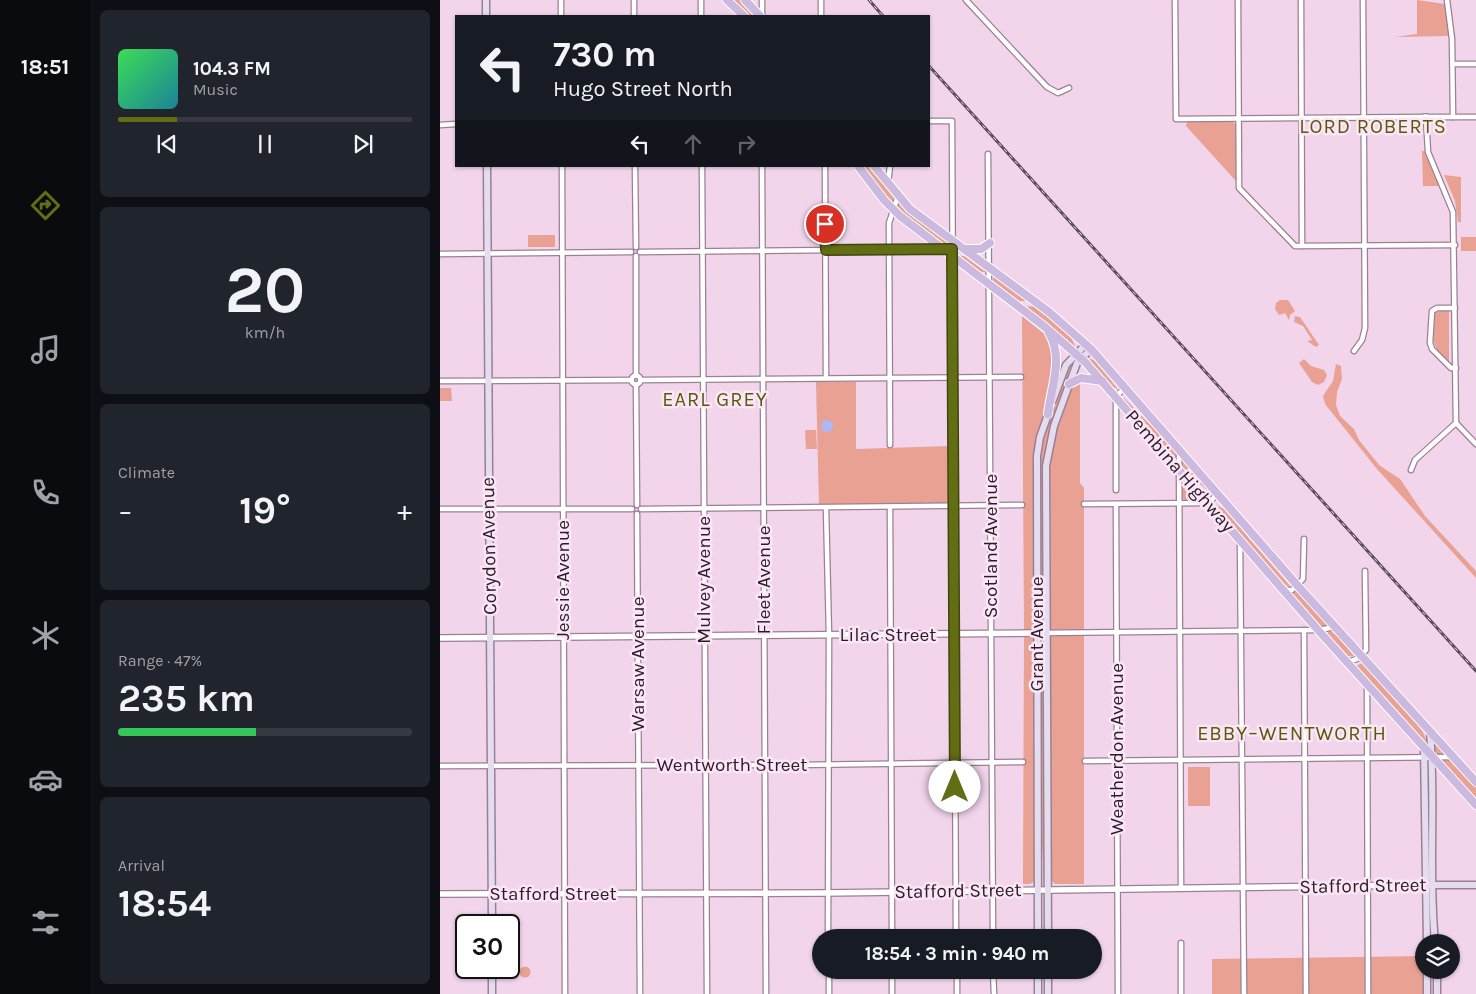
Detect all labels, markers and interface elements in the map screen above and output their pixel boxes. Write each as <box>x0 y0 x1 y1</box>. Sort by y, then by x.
text: 730 m <box>553 34 656 75</box>
icon: left <box>470 35 535 100</box>
text: 18:51 <box>21 54 69 80</box>
text: 104.3 FM <box>193 58 271 80</box>
text: Hugo Street North <box>553 76 733 102</box>
text: Music <box>193 80 238 99</box>
district label: LORD ROBERTS <box>1299 115 1447 138</box>
icon: previous <box>153 130 181 158</box>
icon: pause <box>251 130 279 158</box>
icon: next <box>349 130 377 158</box>
icon: left <box>626 130 654 158</box>
icon: ahead <box>679 130 707 158</box>
icon: right <box>732 130 760 158</box>
icon: directions <box>28 188 63 223</box>
pin <box>804 203 846 245</box>
icon: arrive <box>811 210 839 238</box>
text: 20 <box>225 252 305 328</box>
text: km/h <box>245 323 285 342</box>
icon: music <box>28 332 63 367</box>
district label: EARL GREY <box>662 388 768 411</box>
street label: Pembina Highway <box>1121 405 1239 537</box>
text: Climate <box>118 463 175 482</box>
street label: Scotland Avenue <box>980 474 1002 618</box>
icon: phone <box>28 475 63 510</box>
street label: Corydon Avenue <box>477 477 501 615</box>
text: 19° <box>239 488 291 533</box>
text: − <box>118 494 133 527</box>
text: + <box>397 494 412 527</box>
street label: Mulvey Avenue <box>693 516 715 644</box>
street label: Jessie Avenue <box>552 520 574 640</box>
street label: Fleet Avenue <box>753 526 775 634</box>
street label: Grant Avenue <box>1026 576 1048 692</box>
street label: Warsaw Avenue <box>627 597 649 731</box>
icon: climate <box>28 618 63 653</box>
street label: Lilac Street <box>840 624 936 646</box>
text: Range · 47% <box>118 651 202 670</box>
street label: Weatherdon Avenue <box>1106 663 1128 835</box>
text: 235 km <box>118 676 255 721</box>
district label: EBBY–WENTWORTH <box>1197 722 1387 745</box>
street label: Wentworth Street <box>656 754 808 776</box>
position arrow <box>928 760 980 812</box>
icon: car <box>28 762 63 797</box>
text: Arrival <box>118 856 165 875</box>
street label: Stafford Street <box>1299 874 1427 898</box>
street label: Stafford Street <box>894 879 1022 903</box>
text: 18:54 <box>118 881 211 926</box>
street label: Stafford Street <box>489 883 617 905</box>
icon: filters <box>28 905 63 940</box>
speed limit sign: 30 <box>455 914 520 979</box>
map controls <box>1415 934 1460 979</box>
button: layers <box>1415 934 1460 979</box>
text: 18:54 · 3 min · 940 m <box>865 943 1049 965</box>

